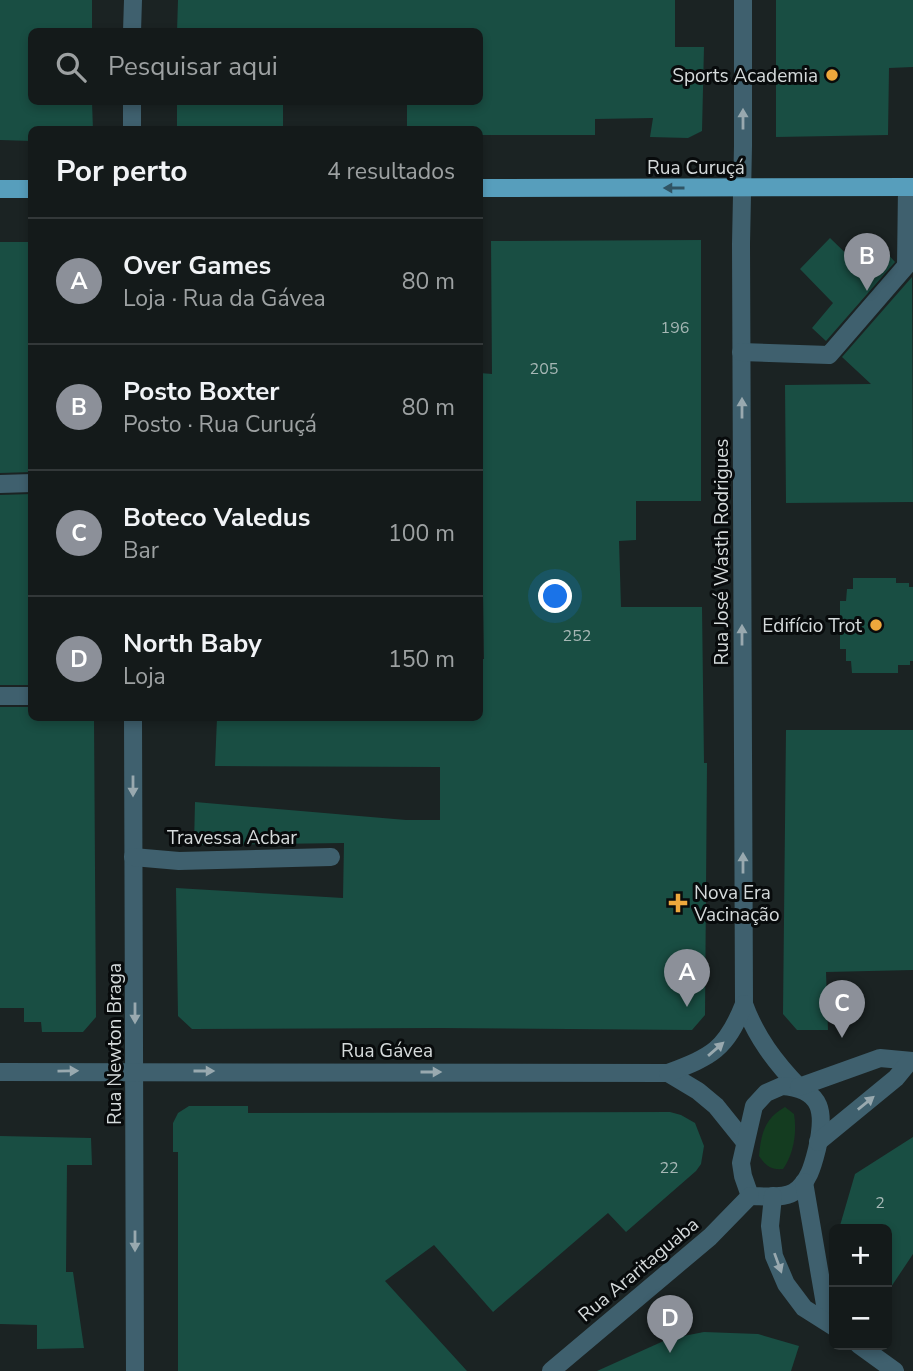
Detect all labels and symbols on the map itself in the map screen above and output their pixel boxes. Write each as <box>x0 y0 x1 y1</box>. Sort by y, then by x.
place label: Sports Academia <box>672 63 818 89</box>
marker: Sports Academia <box>824 67 840 83</box>
one-way arrow <box>737 108 749 130</box>
street label: Rua Curuçá <box>647 155 745 181</box>
one-way arrow <box>663 182 685 194</box>
pin: B <box>844 233 890 291</box>
house number: 196 <box>661 317 689 339</box>
house number: 205 <box>530 358 558 380</box>
one-way arrow <box>736 396 747 418</box>
street label: Rua José Wasth Rodrigues <box>709 439 735 665</box>
your location <box>538 579 572 613</box>
place label: Edifício Trot <box>762 613 862 639</box>
marker: Edifício Trot <box>868 617 884 633</box>
one-way arrow <box>736 624 748 646</box>
house number: 252 <box>563 625 591 647</box>
one-way arrow <box>127 775 139 797</box>
street label: Travessa Acbar <box>167 825 297 851</box>
one-way arrow <box>737 851 749 873</box>
place label: Nova Era Vacinação <box>693 880 780 928</box>
marker: Nova Era Vacinação <box>668 893 688 913</box>
pin: A <box>664 949 710 1007</box>
street label: Rua Newton Braga <box>102 963 128 1125</box>
pin: C <box>819 980 865 1038</box>
one-way arrow <box>129 1002 141 1024</box>
street label: Rua Gávea <box>341 1038 433 1064</box>
one-way arrow <box>707 1041 725 1057</box>
one-way arrow <box>57 1065 79 1077</box>
one-way arrow <box>193 1065 215 1077</box>
one-way arrow <box>420 1066 442 1077</box>
one-way arrow <box>857 1096 874 1111</box>
house number: 22 <box>659 1157 679 1179</box>
house number: 2 <box>875 1192 885 1214</box>
street label: Rua Araritaguaba <box>573 1212 704 1328</box>
one-way arrow <box>129 1230 141 1252</box>
one-way arrow <box>773 1253 784 1274</box>
pin: D <box>647 1295 693 1353</box>

